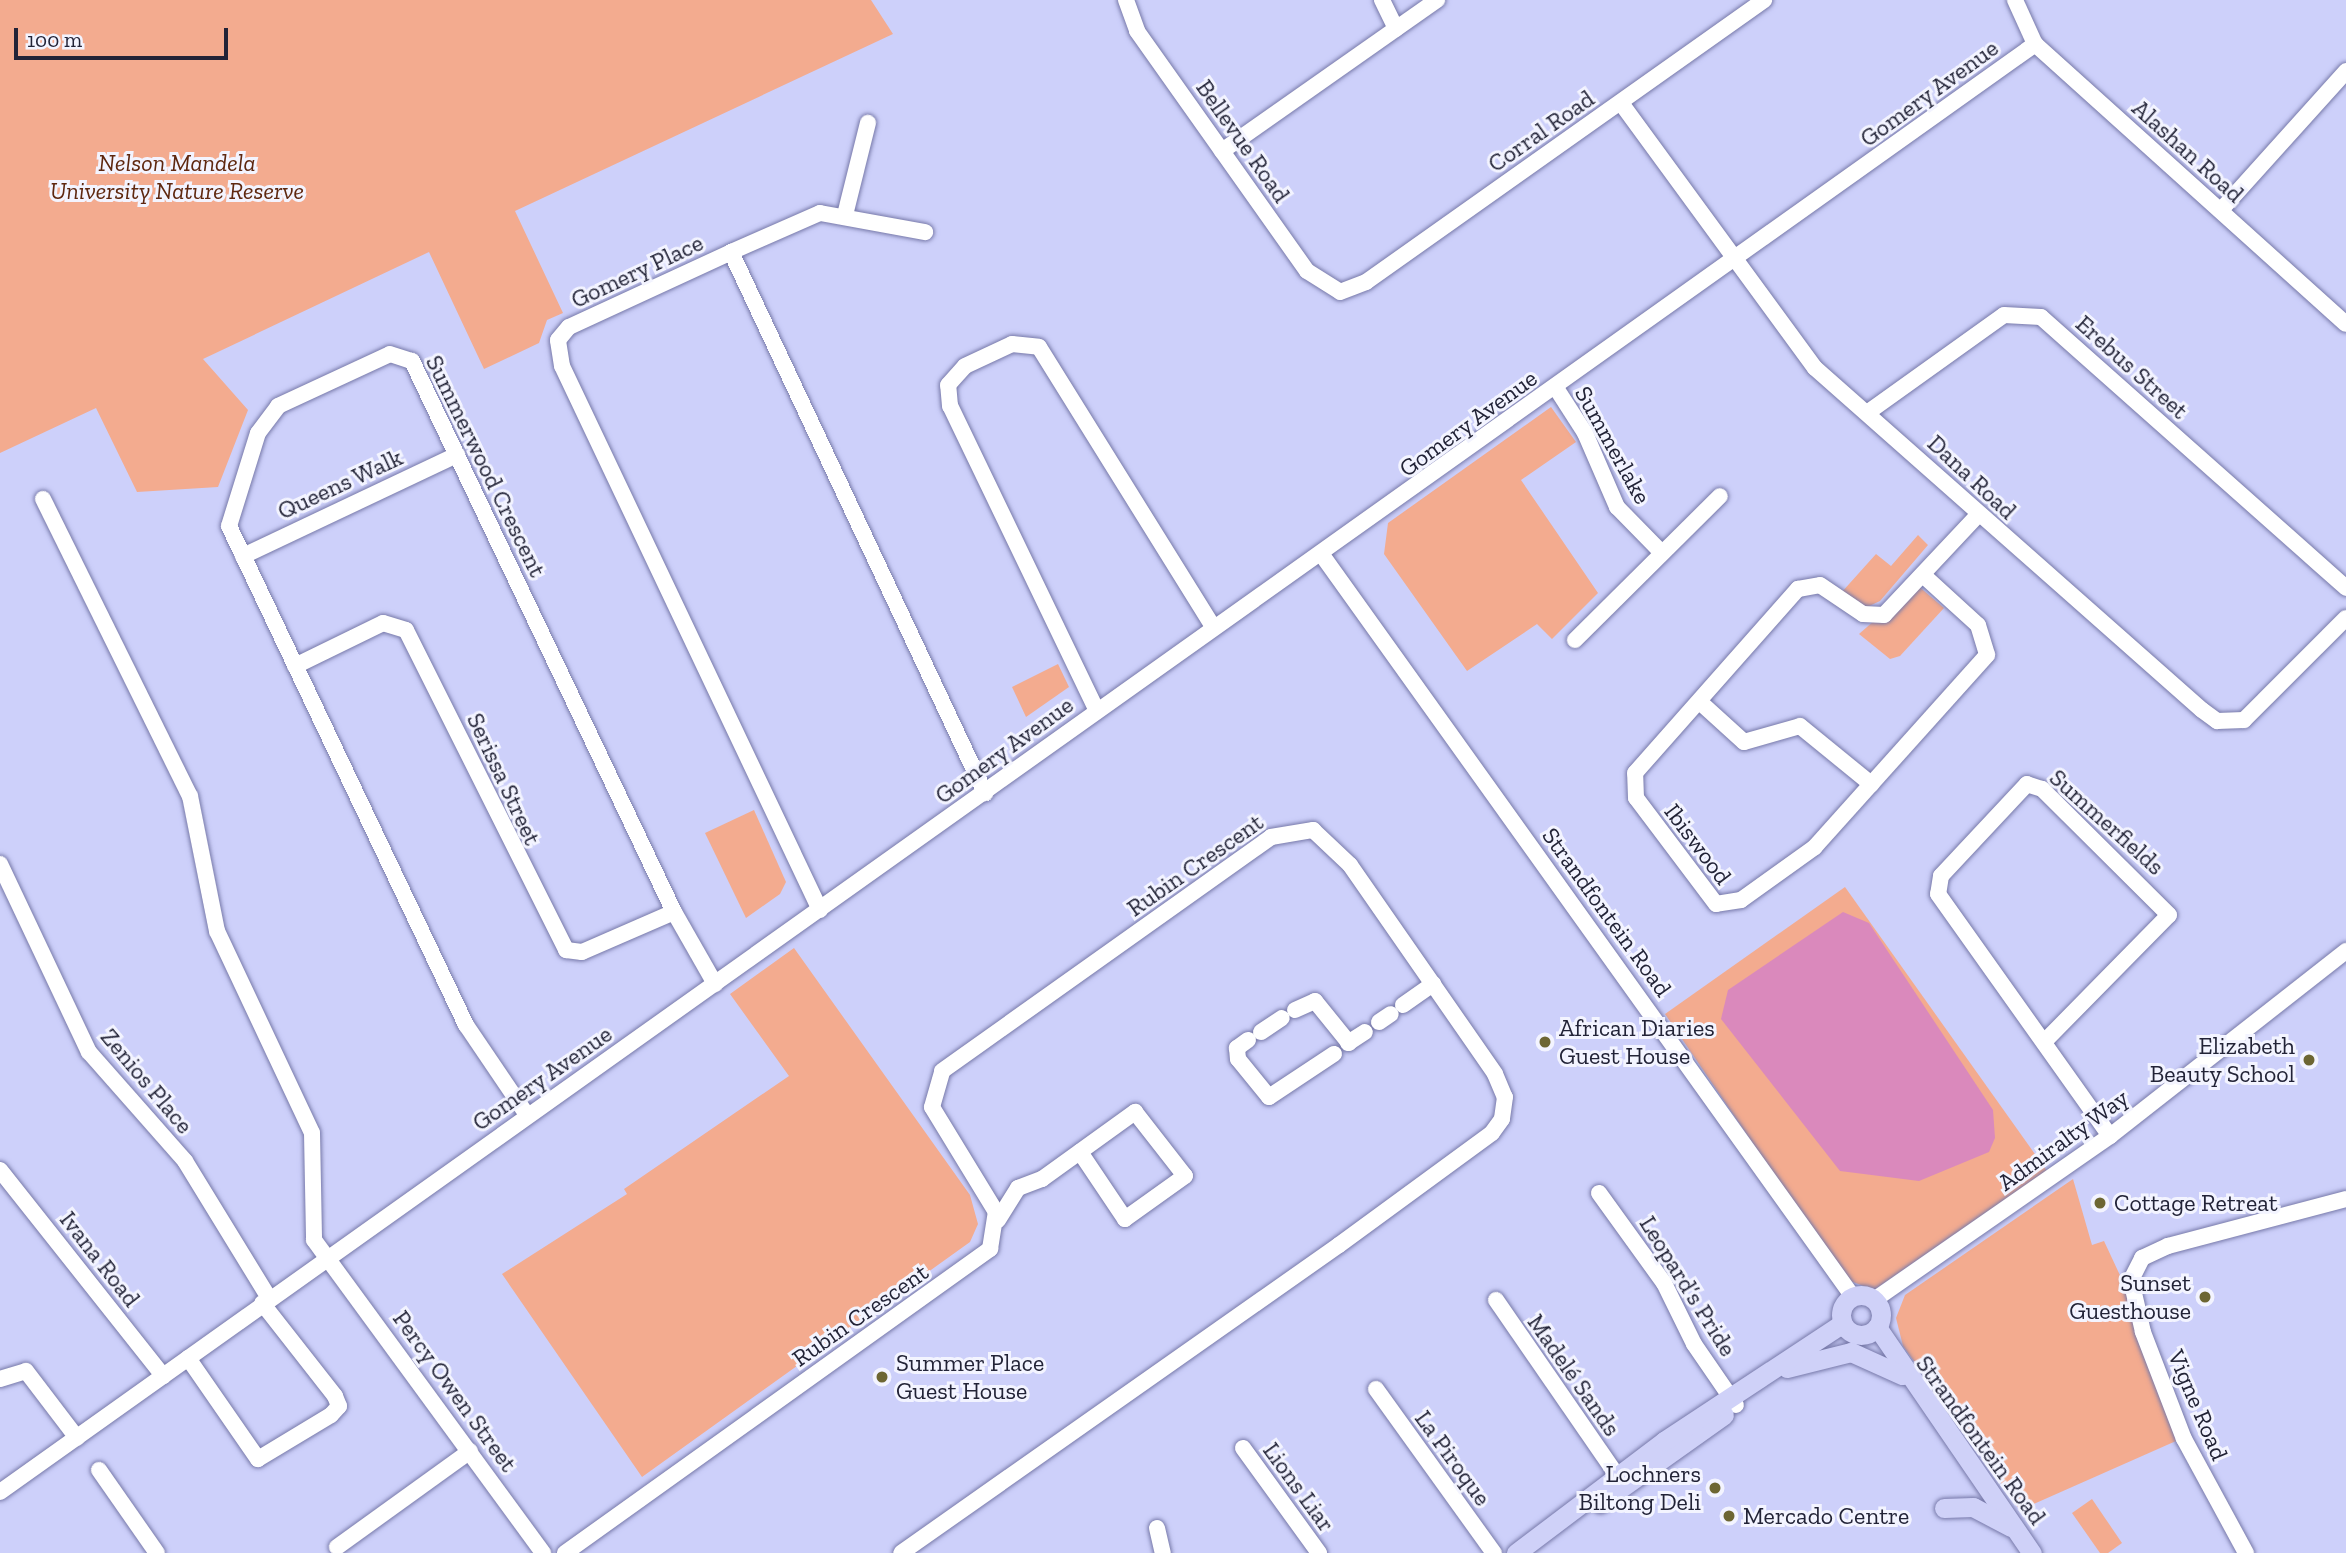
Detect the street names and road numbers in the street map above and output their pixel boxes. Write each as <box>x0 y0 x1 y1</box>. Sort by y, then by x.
street label: Gomery Avenue <box>1854 33 2004 153</box>
street label: Bellevue Road <box>1190 74 1296 208</box>
street label: Corral Road <box>1482 84 1600 178</box>
street label: Alashan Road <box>2126 94 2250 208</box>
street label: Gomery Place <box>566 228 708 314</box>
street label: Erebus Street <box>2070 309 2194 425</box>
street label: Summerwood Crescent <box>420 351 552 581</box>
street label: Gomery Avenue <box>1393 363 1543 483</box>
street label: Summerlake <box>1569 381 1657 509</box>
street label: Dana Road <box>1922 429 2022 525</box>
street label: Queens Walk <box>273 442 407 526</box>
street label: Gomery Avenue <box>929 690 1079 810</box>
street label: Serissa Street <box>461 708 547 850</box>
street label: Summerfields <box>2044 763 2170 881</box>
street label: Ibiswood <box>1658 798 1738 890</box>
street label: Rubin Crescent <box>1121 807 1269 923</box>
street label: Strandfontein Road <box>1536 822 1678 1002</box>
street label: Gomery Avenue <box>466 1019 618 1137</box>
street label: Zenios Place <box>95 1023 199 1139</box>
street label: Admiralty Way <box>1992 1083 2134 1197</box>
street label: Ivana Road <box>54 1206 146 1312</box>
street label: Leopard’s Pride <box>1633 1211 1743 1361</box>
street label: Rubin Crescent <box>786 1257 934 1373</box>
street label: Percy Owen Street <box>387 1305 523 1477</box>
street label: Madelé Sands <box>1522 1309 1626 1441</box>
street label: Vigne Road <box>2162 1346 2234 1464</box>
street label: Strandfontein Road <box>1910 1350 2052 1530</box>
street label: La Piroque <box>1409 1405 1497 1511</box>
street label: Lions Liar <box>1257 1437 1341 1537</box>

